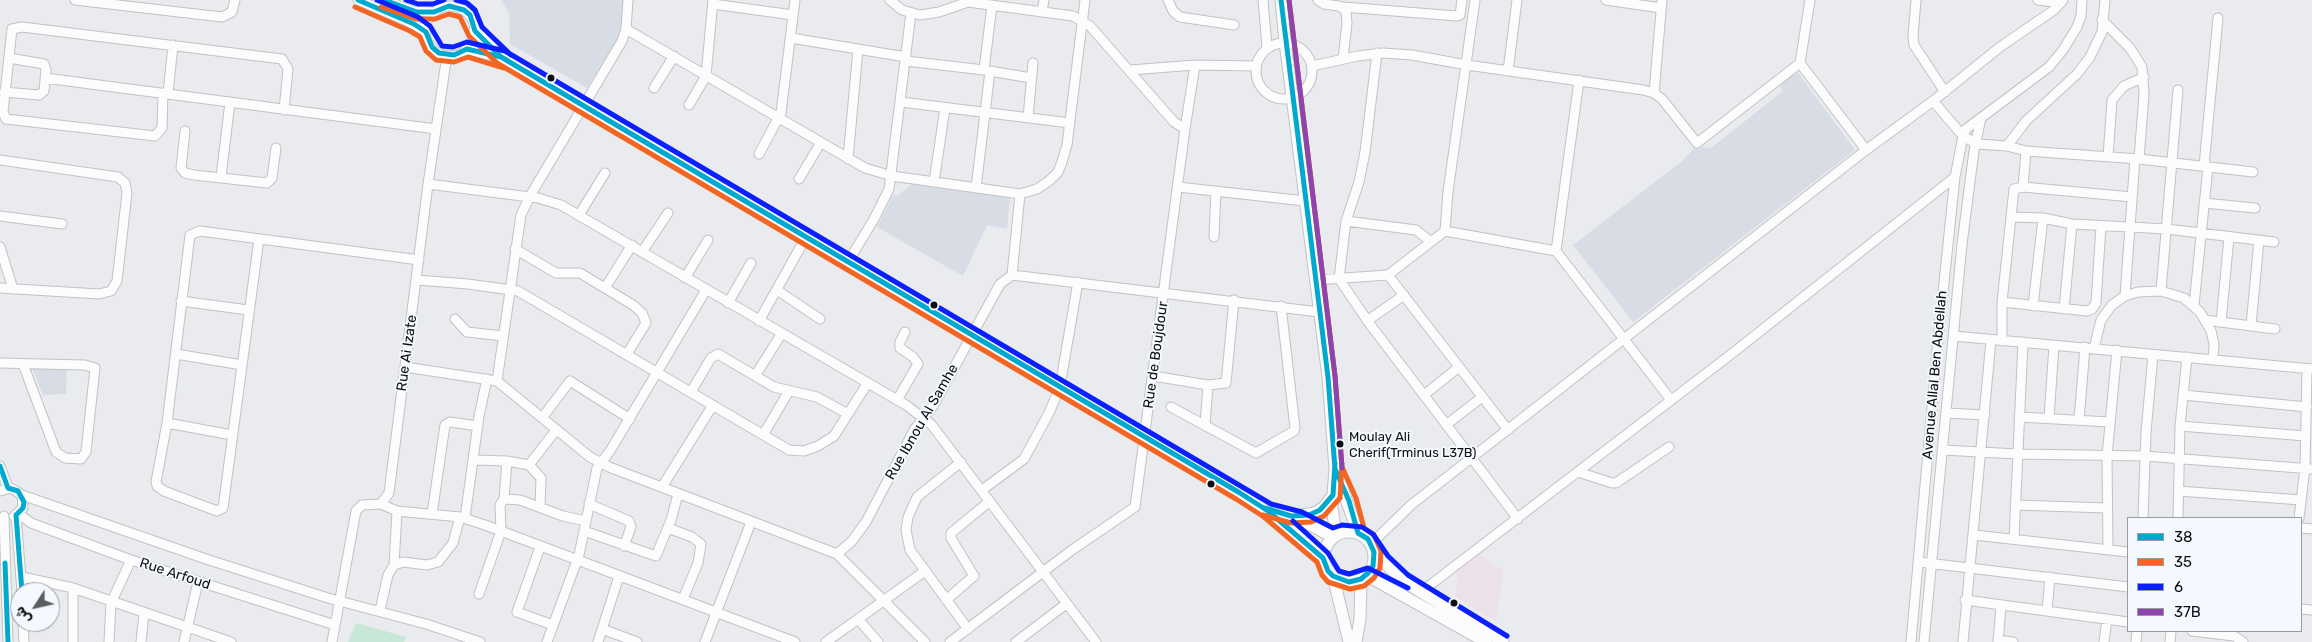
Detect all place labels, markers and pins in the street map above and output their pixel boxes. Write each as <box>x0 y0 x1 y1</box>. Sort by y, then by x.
unlabelled marker <box>546 73 556 83</box>
unlabelled marker <box>929 300 939 310</box>
place label: Moulay Ali Cherif(Trminus L37B) <box>1349 429 1477 460</box>
marker: Moulay Ali Cherif(Trminus L37B) <box>1335 439 1345 449</box>
unlabelled marker <box>1206 479 1216 489</box>
unlabelled marker <box>1449 598 1459 608</box>

